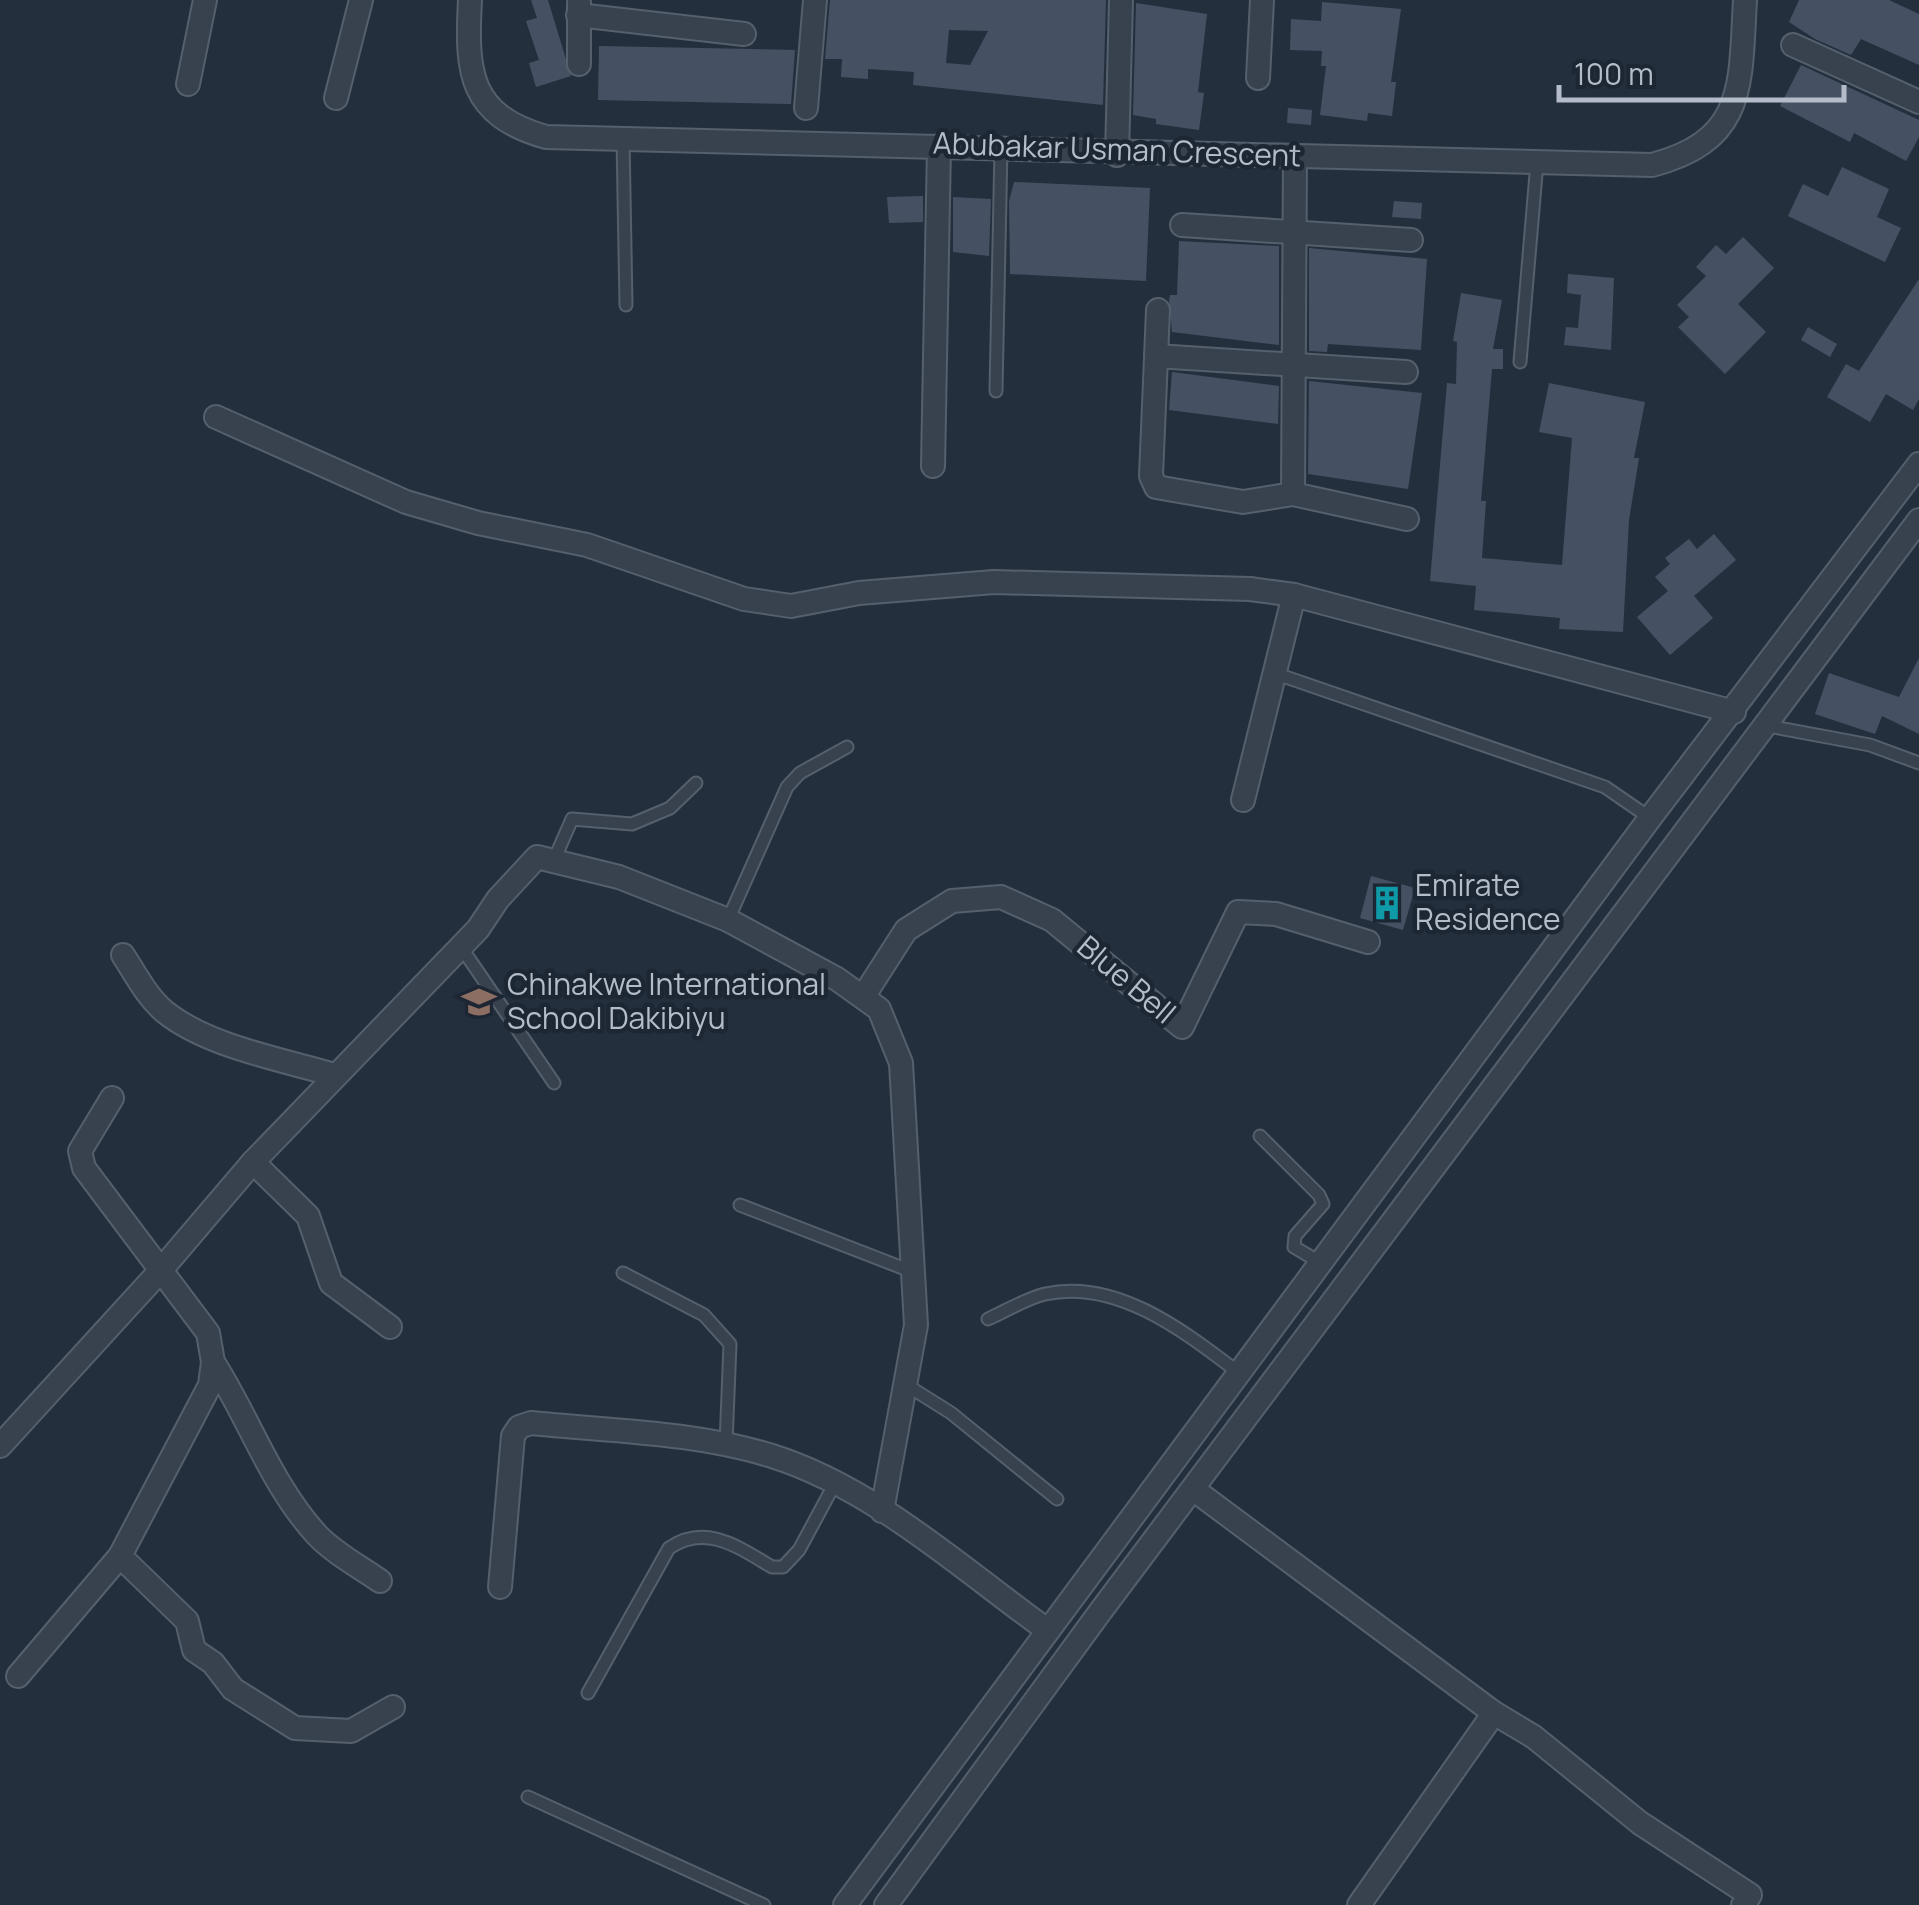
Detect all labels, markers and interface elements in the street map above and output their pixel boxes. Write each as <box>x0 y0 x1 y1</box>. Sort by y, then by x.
scale bar <box>1559 40 1844 102</box>
text: 100 m <box>1574 53 1654 94</box>
street label: Abubakar Usman Crescent <box>932 122 1302 175</box>
place label: Emirate Residence <box>1415 864 1560 939</box>
building icon: Emirate Residence <box>1368 884 1406 922</box>
street label: Blue Bell <box>1069 926 1185 1032</box>
place label: Chinakwe International School Dakibiyu <box>507 963 826 1038</box>
school or university icon: Chinakwe International School Dakibiyu <box>460 983 498 1021</box>

